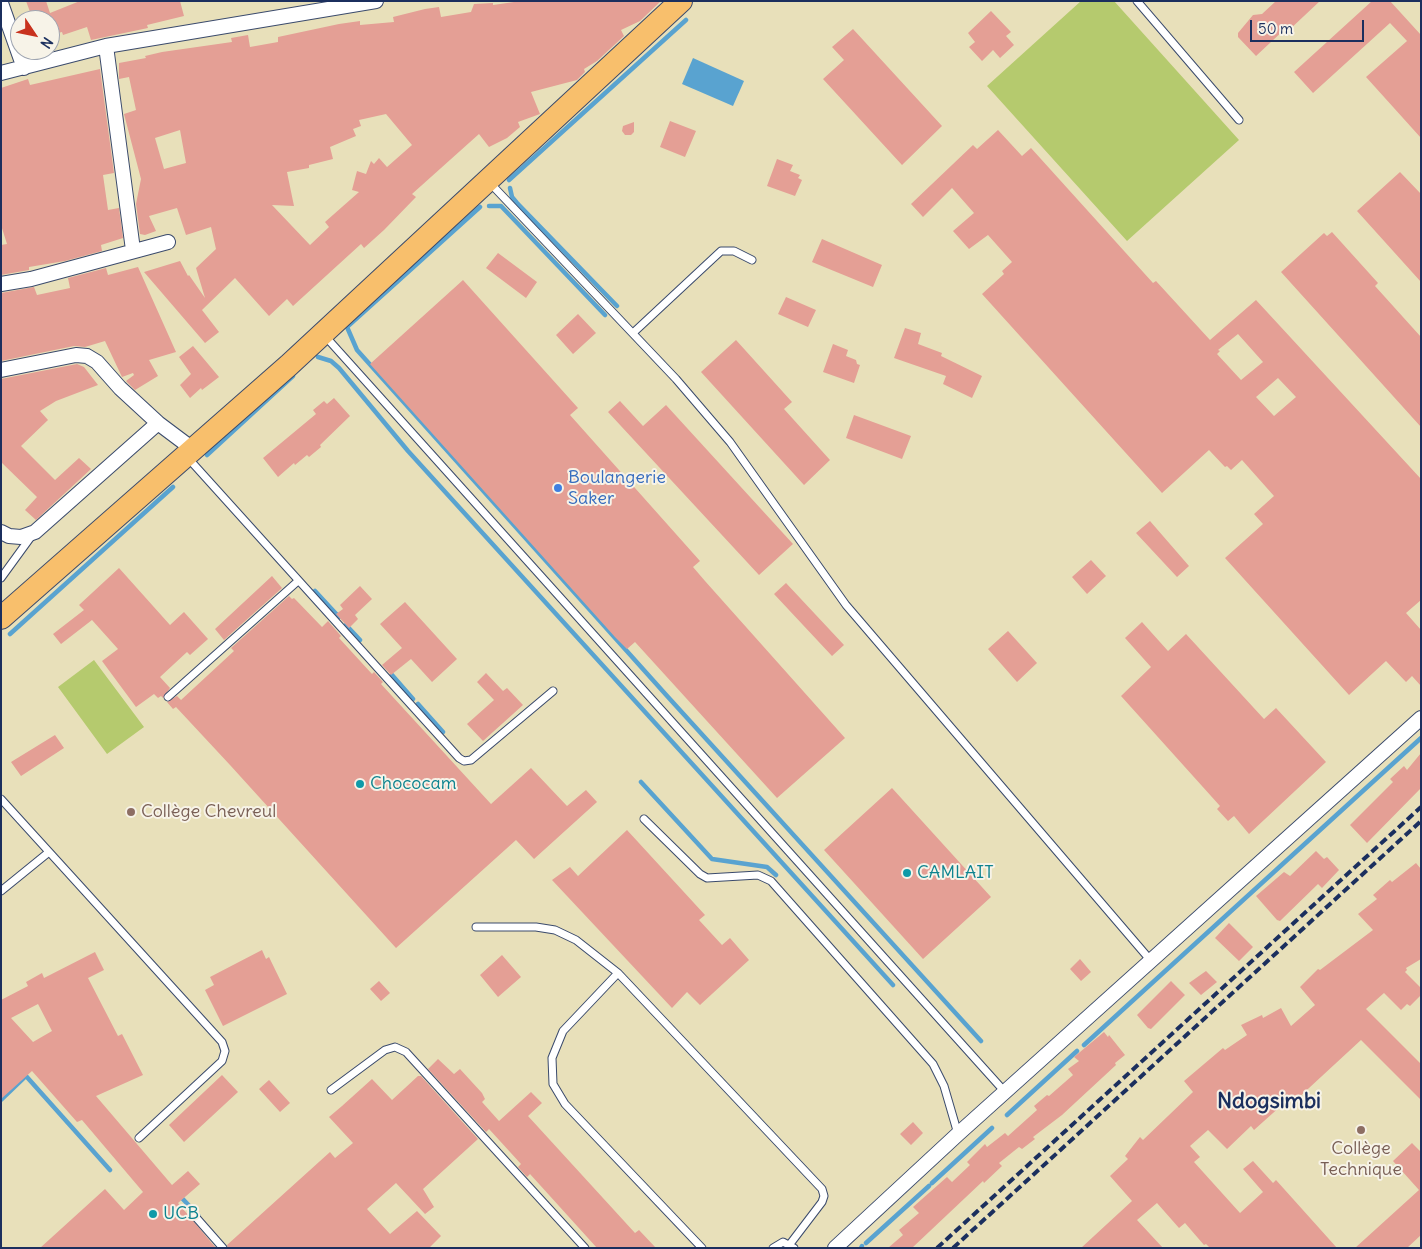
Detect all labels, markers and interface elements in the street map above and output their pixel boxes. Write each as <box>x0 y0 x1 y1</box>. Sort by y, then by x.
north arrow <box>10 10 60 60</box>
scale bar <box>1252 10 1366 42</box>
text: 50 m <box>1258 19 1293 38</box>
text: N <box>36 34 57 52</box>
place label: Boulangerie Saker <box>568 467 666 509</box>
marker: Boulangerie Saker <box>552 482 564 494</box>
place label: Chococam <box>370 773 457 795</box>
marker: Chococam <box>354 778 366 790</box>
place label: Collège Chevreul <box>141 801 276 823</box>
marker: Collège Chevreul <box>125 806 137 818</box>
place label: CAMLAIT <box>917 862 994 884</box>
marker: CAMLAIT <box>901 867 913 879</box>
district label: Ndogsimbi <box>1217 1089 1321 1115</box>
marker: Collège Technique <box>1355 1124 1367 1136</box>
place label: Collège Technique <box>1320 1138 1402 1180</box>
place label: UCB <box>163 1203 199 1225</box>
marker: UCB <box>147 1208 159 1220</box>

